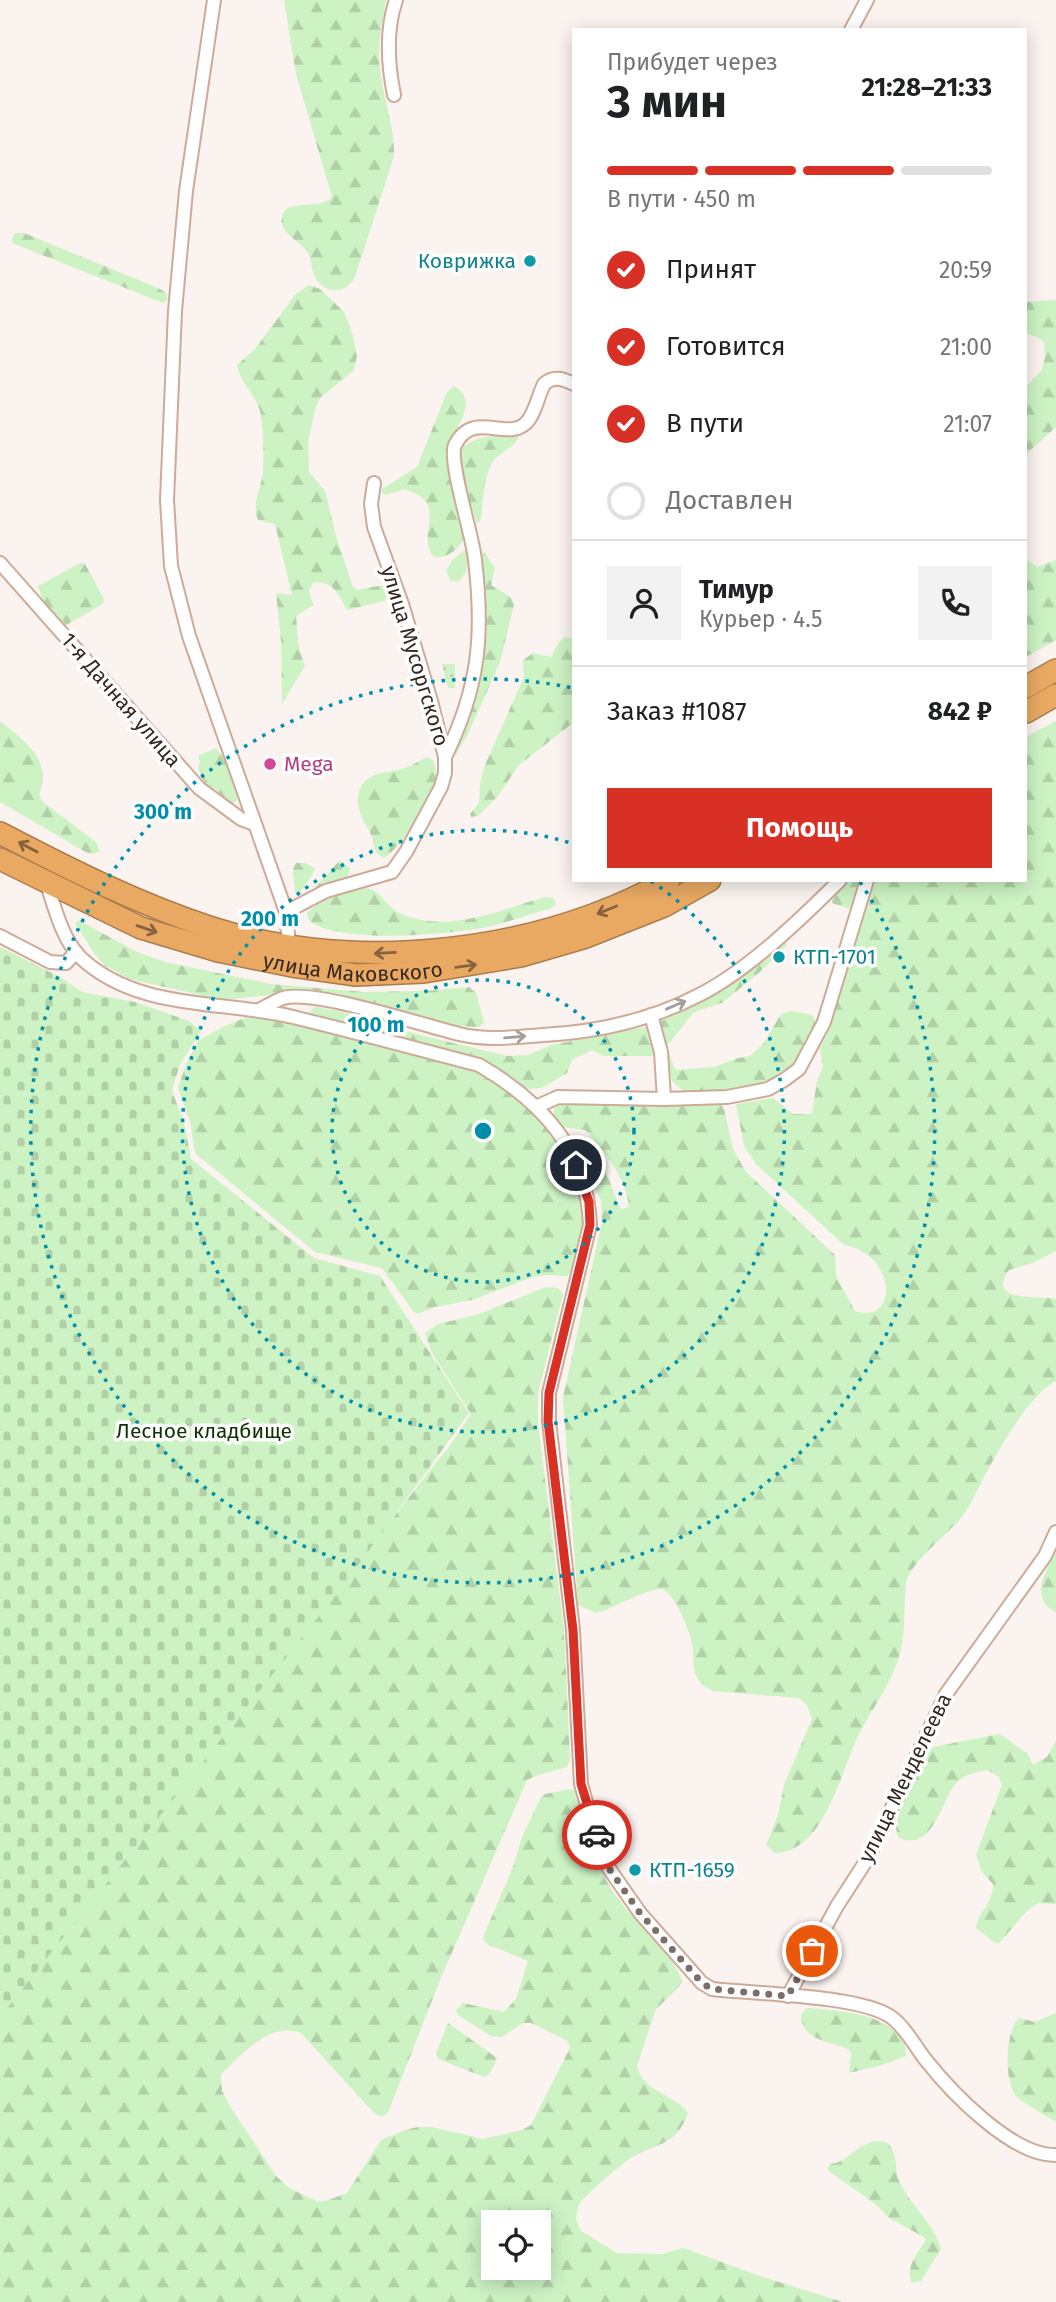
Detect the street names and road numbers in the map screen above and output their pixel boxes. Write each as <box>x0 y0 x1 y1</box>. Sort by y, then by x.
street label: улица Мусоргского <box>375 563 455 749</box>
street label: 1-я Дачная улица <box>56 627 186 773</box>
street label: улица Маковского <box>261 947 445 988</box>
street label: улица Менделеева <box>853 1689 957 1867</box>

